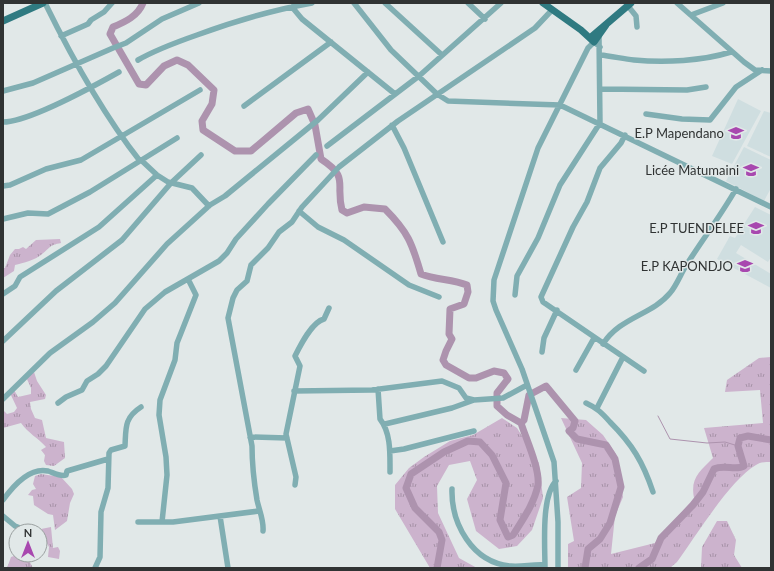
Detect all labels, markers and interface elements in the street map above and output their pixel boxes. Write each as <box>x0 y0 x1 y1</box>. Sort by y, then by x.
school or university icon: E.P Mapendano <box>727 124 745 142</box>
place label: E.P Mapendano <box>635 125 724 141</box>
school or university icon: Licée Matumaini <box>742 161 760 179</box>
place label: Licée Matumaini <box>645 162 739 178</box>
school or university icon: E.P TUENDELEE <box>747 219 765 237</box>
place label: E.P TUENDELEE <box>649 220 744 236</box>
school or university icon: E.P KAPONDJO <box>736 257 754 275</box>
place label: E.P KAPONDJO <box>641 258 733 274</box>
north arrow <box>8 523 48 563</box>
text: N <box>24 526 32 539</box>

